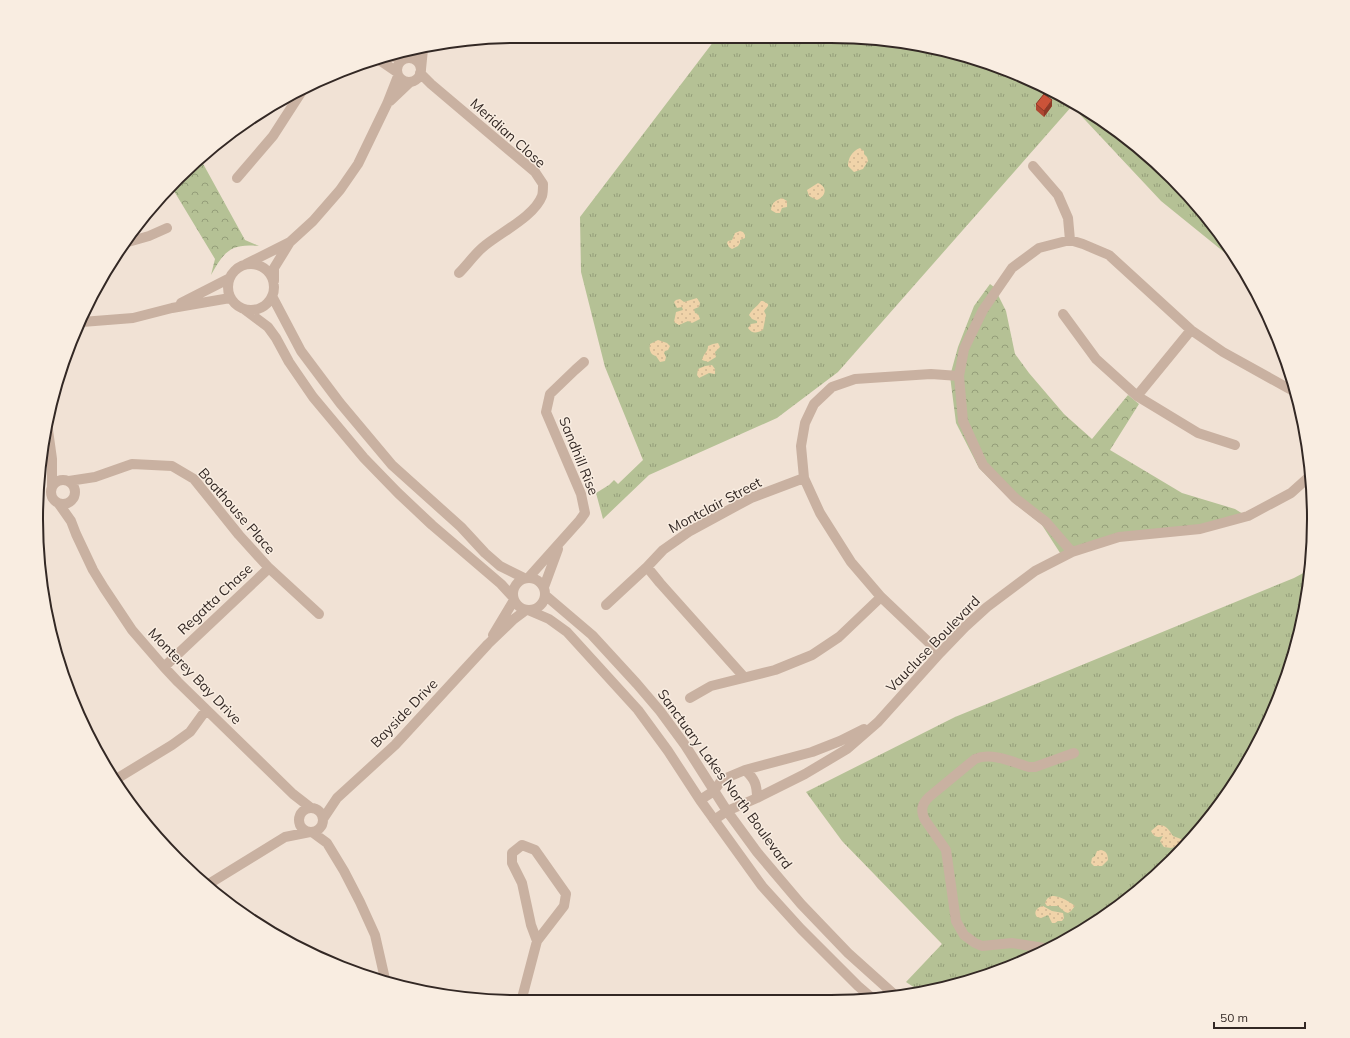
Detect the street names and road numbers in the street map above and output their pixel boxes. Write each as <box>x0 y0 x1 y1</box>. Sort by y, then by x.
street label: Meridian Close <box>466 94 550 172</box>
street label: Sandhill Rise <box>555 414 603 498</box>
street label: Boathouse Place <box>195 464 279 558</box>
street label: Montclair Street <box>666 473 765 537</box>
street label: Regatta Chase <box>174 560 256 638</box>
street label: Vaucluse Boulevard <box>882 592 984 696</box>
street label: Monterey Bay Drive <box>144 624 246 728</box>
street label: Bayside Drive <box>367 675 441 751</box>
street label: Sanctuary Lakes North Boulevard <box>654 686 796 872</box>

